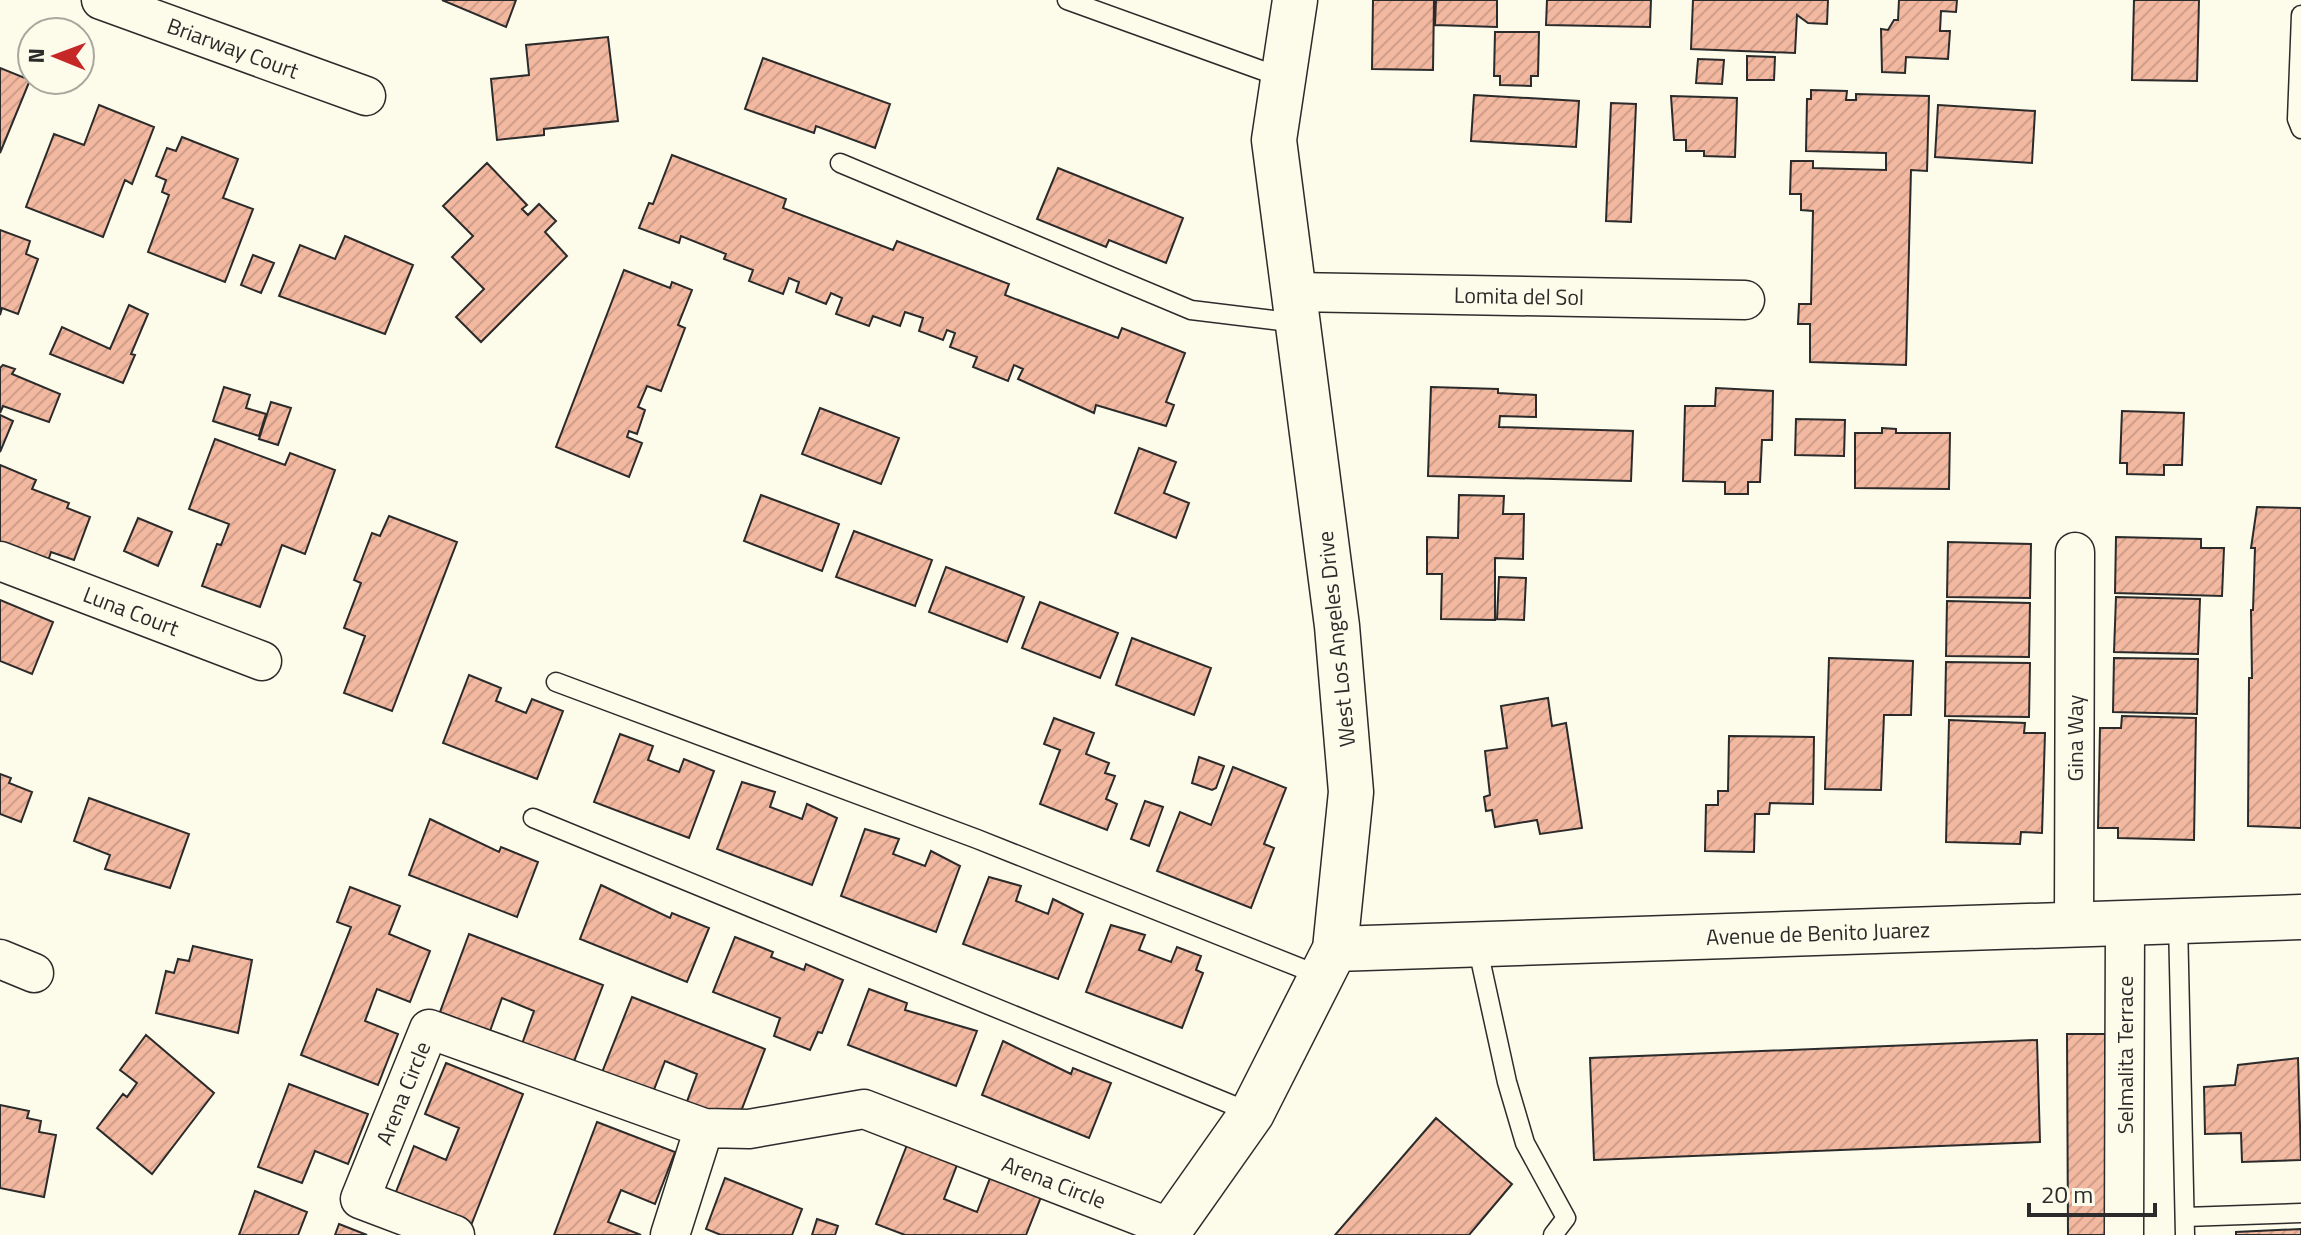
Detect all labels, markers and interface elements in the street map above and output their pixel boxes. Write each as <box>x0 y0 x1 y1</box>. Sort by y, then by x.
street label: Briarway Court <box>162 8 304 88</box>
north arrow <box>16 16 96 96</box>
text: N <box>19 48 53 64</box>
street label: Lomita del Sol <box>1454 278 1584 314</box>
street label: West Los Angeles Drive <box>1308 529 1364 749</box>
street label: Luna Court <box>78 577 184 645</box>
street label: Gina Way <box>2058 694 2092 781</box>
street label: Avenue de Benito Juarez <box>1705 912 1931 954</box>
street label: Selmalita Terrace <box>2108 976 2142 1134</box>
street label: Arena Circle <box>367 1036 439 1150</box>
street label: Arena Circle <box>997 1147 1111 1217</box>
scale bar <box>2029 1167 2155 1217</box>
text: 20 m <box>2041 1176 2093 1212</box>

